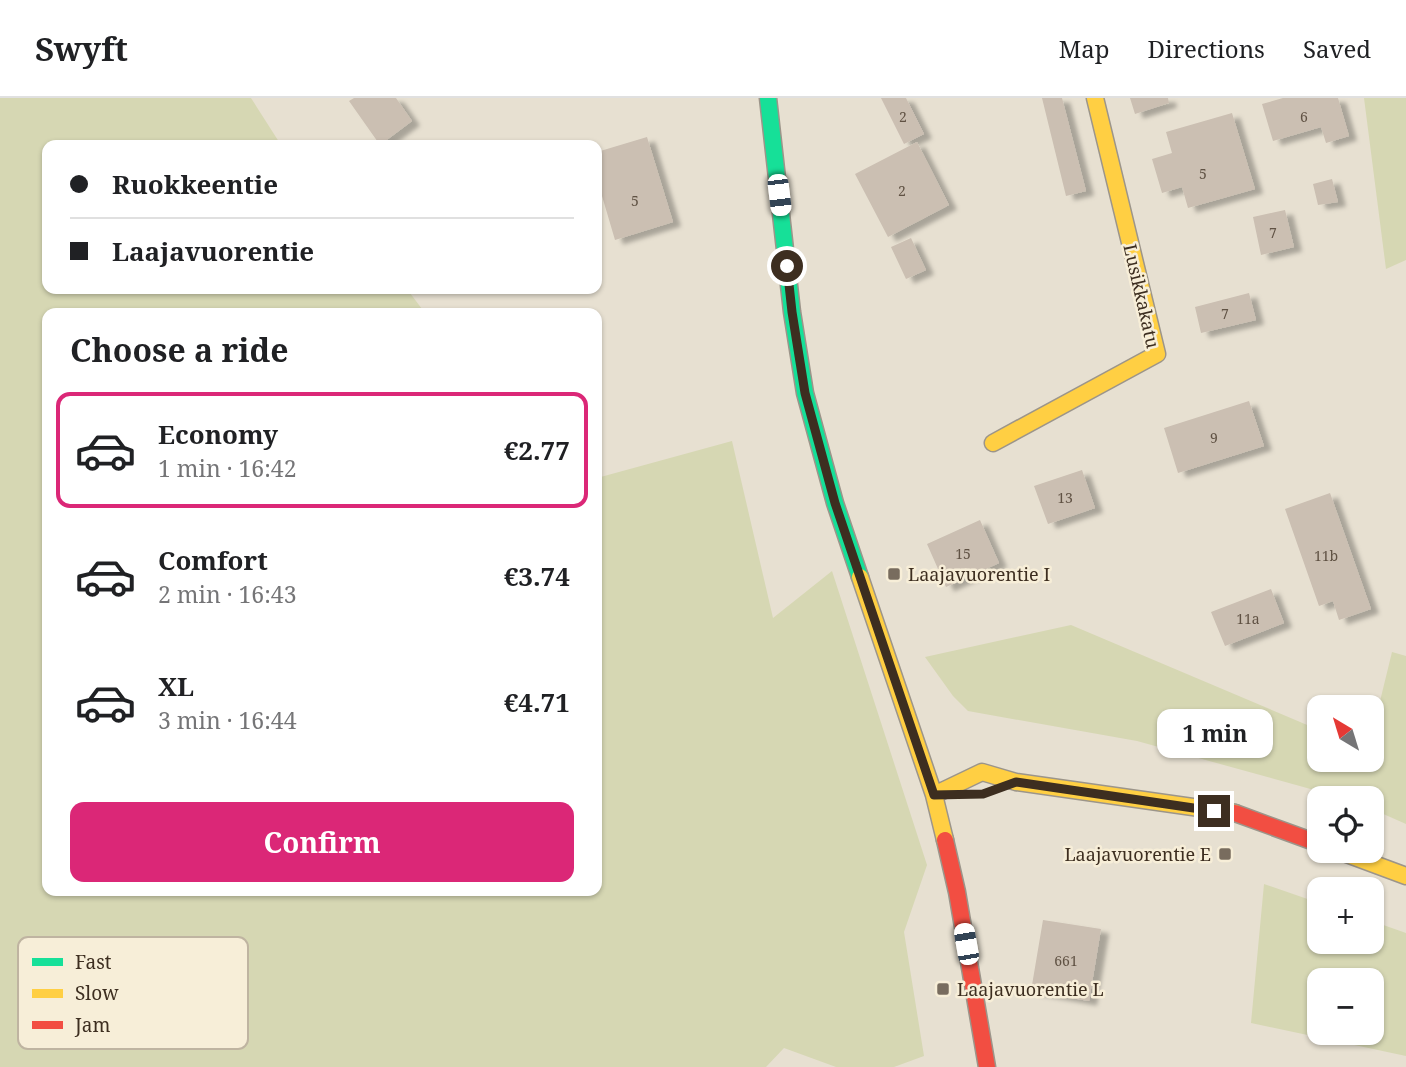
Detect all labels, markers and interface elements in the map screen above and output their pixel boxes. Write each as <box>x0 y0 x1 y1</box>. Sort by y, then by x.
text: Swyft <box>35 26 128 71</box>
text: Map <box>1059 32 1110 65</box>
text: Directions <box>1148 32 1265 65</box>
text: Saved <box>1303 32 1371 65</box>
house number: 2 <box>899 107 907 126</box>
house number: 6 <box>1300 107 1308 126</box>
house number: 5 <box>1199 164 1207 183</box>
text: Ruokkeentie <box>112 166 278 202</box>
car <box>767 173 792 217</box>
house number: 2 <box>898 181 906 200</box>
house number: 5 <box>631 191 639 210</box>
house number: 7 <box>1269 223 1277 242</box>
text: Laajavuorentie <box>112 233 314 269</box>
street label: Lusikkakatu <box>1118 242 1166 351</box>
route start <box>771 250 803 282</box>
house number: 7 <box>1221 304 1229 323</box>
text: Choose a ride <box>70 328 289 371</box>
text: Economy <box>158 416 278 452</box>
icon: car <box>74 419 137 482</box>
house number: 9 <box>1210 428 1218 447</box>
text: €2.77 <box>504 432 570 468</box>
text: 1 min · 16:42 <box>158 452 296 484</box>
house number: 13 <box>1057 488 1073 507</box>
text: Comfort <box>158 542 268 578</box>
house number: 15 <box>955 544 971 563</box>
icon: car <box>74 545 137 608</box>
house number: 11b <box>1314 546 1338 565</box>
text: €3.74 <box>504 558 570 594</box>
place label: Laajavuorentie I <box>908 562 1050 586</box>
marker: Laajavuorentie I <box>886 566 902 582</box>
text: 2 min · 16:43 <box>158 578 296 610</box>
house number: 11a <box>1236 609 1260 628</box>
text: XL <box>158 668 194 704</box>
icon: car <box>74 671 137 734</box>
text: €4.71 <box>504 684 570 720</box>
north arrow <box>1307 695 1384 772</box>
map controls <box>1307 695 1384 1045</box>
text: 3 min · 16:44 <box>158 704 296 736</box>
callout: 1 min <box>1156 710 1272 758</box>
text: 1 min <box>1182 717 1248 749</box>
button: locate <box>1307 786 1384 863</box>
route end <box>1198 795 1230 827</box>
button: Confirm <box>70 802 574 882</box>
place label: Laajavuorentie E <box>1064 842 1211 866</box>
marker: Laajavuorentie E <box>1217 846 1233 862</box>
button: + <box>1307 877 1384 954</box>
car <box>953 921 980 967</box>
legend <box>18 937 248 1049</box>
text: Fast <box>75 949 112 975</box>
house number: 661 <box>1054 951 1078 970</box>
button: − <box>1307 968 1384 1045</box>
place label: Laajavuorentie L <box>957 977 1104 1001</box>
text: Slow <box>75 980 119 1006</box>
marker: Laajavuorentie L <box>935 981 951 997</box>
text: Jam <box>74 1012 110 1038</box>

